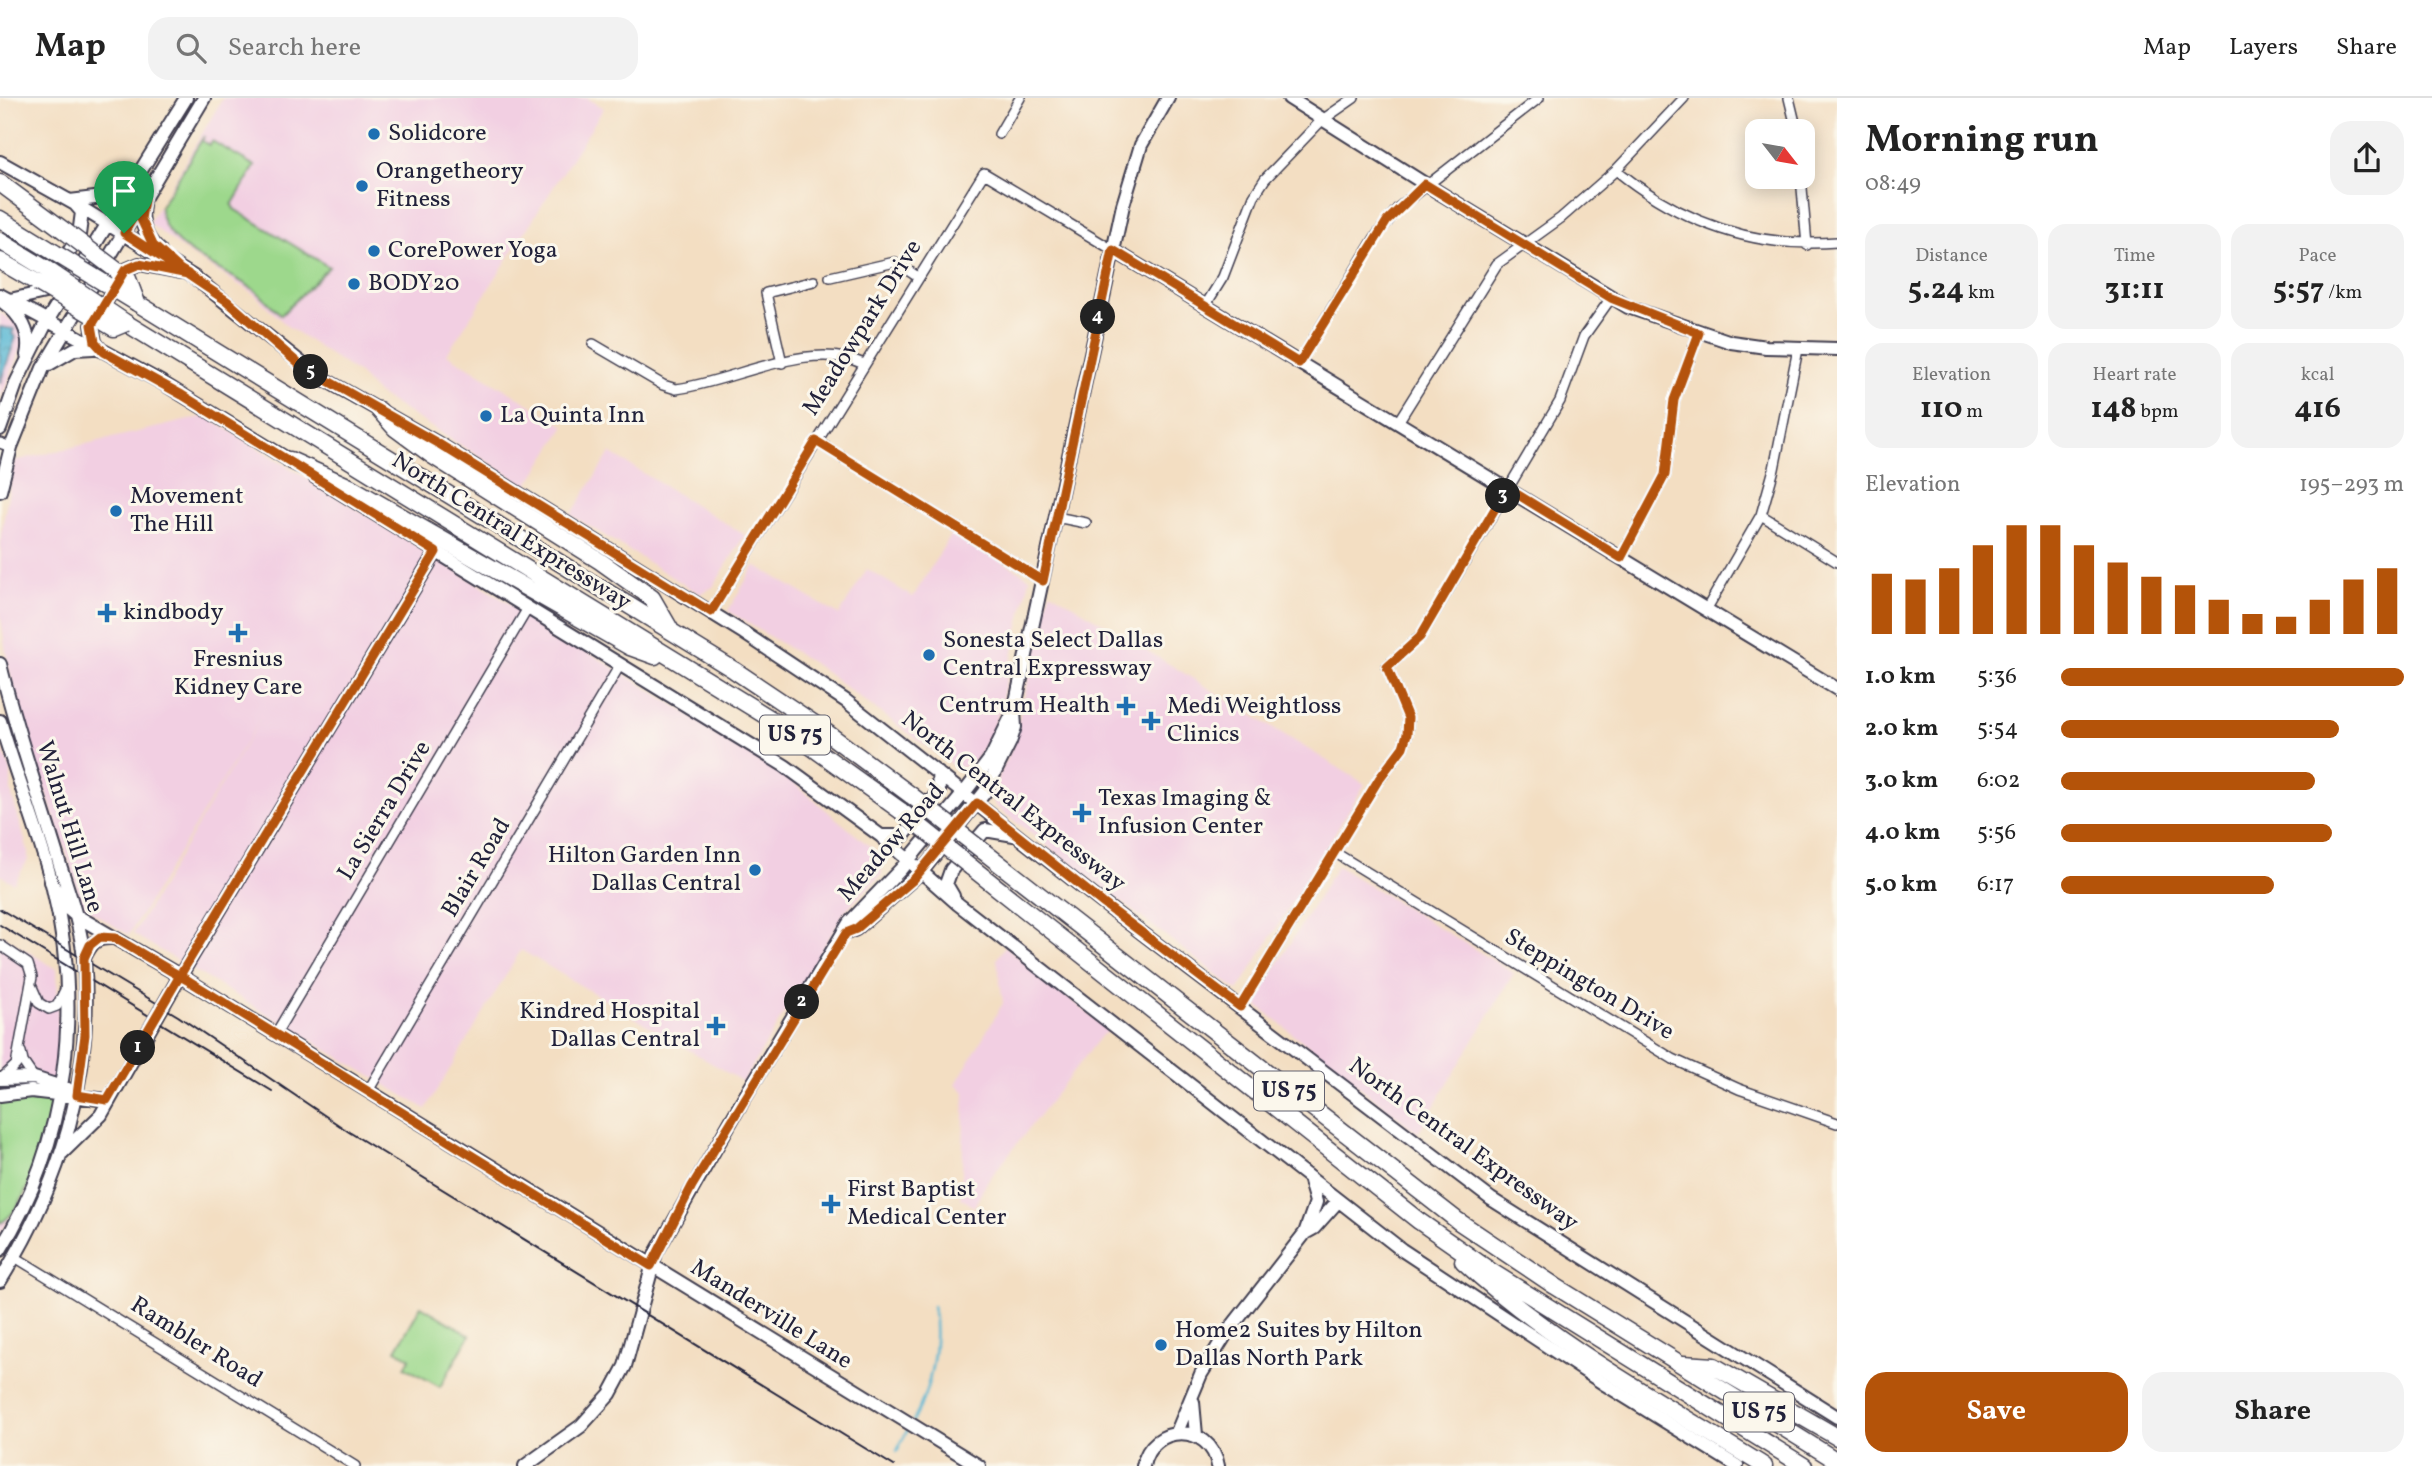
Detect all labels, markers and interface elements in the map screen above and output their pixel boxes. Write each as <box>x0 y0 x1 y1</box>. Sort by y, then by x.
search box <box>148 17 638 80</box>
text: Map <box>35 25 106 71</box>
icon: search <box>172 29 210 67</box>
text: Search here <box>228 30 361 66</box>
text: Map <box>2143 31 2191 65</box>
text: Layers <box>2229 31 2298 65</box>
text: Share <box>2336 31 2397 65</box>
text: Morning run <box>1865 115 2099 168</box>
place label: Solidcore <box>388 117 487 151</box>
north arrow <box>1745 119 1815 189</box>
map controls <box>1745 119 1815 189</box>
button: share <box>2330 121 2404 195</box>
marker: Solidcore <box>366 126 382 142</box>
place label: Orangetheory Fitness <box>376 155 523 217</box>
pin <box>94 161 154 233</box>
text: 08:49 <box>1865 168 1921 200</box>
icon: arrive <box>105 172 143 210</box>
marker: Orangetheory Fitness <box>354 178 370 194</box>
street label: Meadowpark Drive <box>795 233 931 423</box>
place label: CorePower Yoga <box>388 234 558 268</box>
marker: CorePower Yoga <box>366 243 382 259</box>
text: Distance <box>1915 243 1988 269</box>
text: Time <box>2114 243 2155 269</box>
text: Pace <box>2298 243 2337 269</box>
place label: BODY20 <box>368 267 460 301</box>
text: 5.24 <box>1908 269 1964 311</box>
text: 31:11 <box>2105 269 2165 311</box>
text: 5:57 <box>2273 269 2324 311</box>
marker: BODY20 <box>346 276 362 292</box>
text: km <box>1964 280 1995 306</box>
text: /km <box>2324 280 2362 306</box>
pin: 4 <box>1080 300 1116 334</box>
text: 4 <box>1092 303 1103 329</box>
pin: 5 <box>294 354 328 390</box>
text: 5 <box>306 358 315 384</box>
text: Elevation <box>1912 362 1991 388</box>
text: Heart rate <box>2093 362 2176 388</box>
text: kcal <box>2301 362 2334 388</box>
text: 110 <box>1920 388 1962 430</box>
text: 148 <box>2090 388 2137 430</box>
text: 416 <box>2294 388 2341 430</box>
place label: La Quinta Inn <box>500 399 645 433</box>
text: m <box>1962 399 1983 425</box>
text: bpm <box>2137 399 2179 425</box>
marker: La Quinta Inn <box>478 408 494 424</box>
street label: North Central Expressway <box>385 444 637 620</box>
text: Elevation <box>1865 469 1961 501</box>
text: 195–293 m <box>2299 469 2404 501</box>
pin: 3 <box>1486 478 1520 514</box>
place label: Movement The Hill <box>130 480 244 542</box>
text: 3 <box>1498 482 1507 508</box>
marker: Movement The Hill <box>108 503 124 519</box>
place label: kindbody <box>123 596 224 630</box>
marker: kindbody <box>97 603 117 623</box>
marker: Fresnius Kidney Care <box>228 623 248 643</box>
place label: Sonesta Select Dallas Central Expressway <box>943 624 1163 686</box>
place label: Fresnius Kidney Care <box>174 643 302 705</box>
marker: Sonesta Select Dallas Central Expressway <box>921 647 937 663</box>
text: 1.0 km <box>1865 661 1936 693</box>
text: 5:36 <box>1977 661 2017 693</box>
place label: Centrum Health <box>939 689 1110 723</box>
place label: Medi Weightloss Clinics <box>1167 690 1341 752</box>
marker: Centrum Health <box>1116 696 1136 716</box>
street label: North Central Expressway <box>893 703 1133 901</box>
marker: Medi Weightloss Clinics <box>1141 711 1161 731</box>
text: 2.0 km <box>1865 713 1938 745</box>
text: 5:54 <box>1977 713 2018 745</box>
road number: US 75 <box>760 716 830 754</box>
street label: La Sierra Drive <box>330 735 440 887</box>
street label: Walnut Hill Lane <box>27 737 111 917</box>
text: 3.0 km <box>1865 765 1938 797</box>
text: 6:02 <box>1977 765 2020 797</box>
street label: Meadow Road <box>831 776 953 910</box>
place label: Texas Imaging & Infusion Center <box>1098 782 1272 844</box>
marker: Texas Imaging & Infusion Center <box>1072 803 1092 823</box>
street label: Blair Road <box>434 812 520 924</box>
text: 4.0 km <box>1865 817 1940 849</box>
text: 5:56 <box>1977 817 2016 849</box>
place label: Hilton Garden Inn Dallas Central <box>548 839 741 901</box>
marker: Hilton Garden Inn Dallas Central <box>747 862 763 878</box>
text: 5.0 km <box>1865 869 1938 901</box>
text: 6:17 <box>1977 869 2014 901</box>
street label: Steppington Drive <box>1498 921 1680 1049</box>
pin: 2 <box>784 984 820 1020</box>
text: 2 <box>797 988 806 1014</box>
place label: Kindred Hospital Dallas Central <box>519 995 700 1057</box>
marker: Kindred Hospital Dallas Central <box>706 1016 726 1036</box>
pin: 1 <box>120 1030 156 1066</box>
text: 1 <box>134 1034 141 1060</box>
street label: North Central Expressway <box>1341 1050 1585 1240</box>
road number: US 75 <box>1254 1072 1324 1110</box>
place label: First Baptist Medical Center <box>847 1173 1007 1235</box>
marker: First Baptist Medical Center <box>821 1194 841 1214</box>
street label: Manderville Lane <box>683 1252 859 1378</box>
street label: Rambler Road <box>123 1289 269 1397</box>
place label: Home2 Suites by Hilton Dallas North Park <box>1175 1314 1423 1376</box>
marker: Home2 Suites by Hilton Dallas North Park <box>1153 1337 1169 1353</box>
button: Save <box>1865 1372 2128 1452</box>
button: Share <box>2142 1372 2404 1452</box>
road number: US 75 <box>1724 1392 1794 1432</box>

